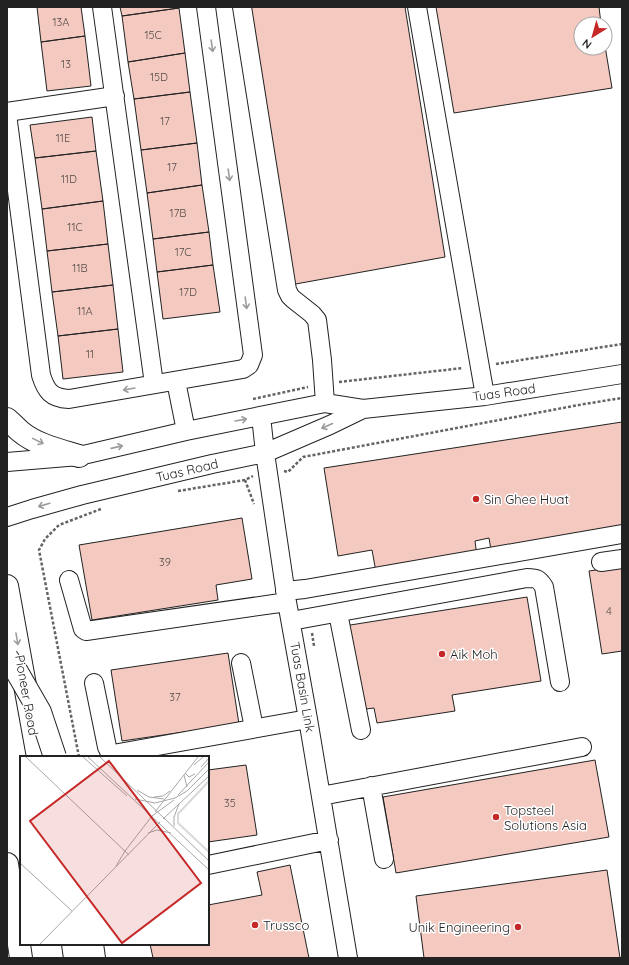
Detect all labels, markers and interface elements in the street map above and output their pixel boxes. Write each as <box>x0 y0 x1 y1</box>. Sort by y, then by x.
house number: 13A <box>53 15 69 29</box>
north arrow <box>573 16 613 56</box>
house number: 15C <box>144 28 162 42</box>
text: N <box>580 36 594 52</box>
one-way arrow <box>208 39 216 52</box>
house number: 13 <box>61 57 71 71</box>
house number: 15D <box>150 70 168 84</box>
house number: 17 <box>160 114 170 128</box>
house number: 11E <box>56 131 70 145</box>
house number: 17 <box>167 160 177 174</box>
one-way arrow <box>225 168 233 181</box>
house number: 11D <box>61 172 77 186</box>
house number: 17B <box>170 206 186 220</box>
house number: 11C <box>67 220 83 234</box>
house number: 17C <box>175 245 191 259</box>
house number: 11B <box>72 261 88 275</box>
house number: 17D <box>179 285 197 299</box>
one-way arrow <box>242 296 250 309</box>
house number: 11A <box>77 304 93 318</box>
house number: 11 <box>86 347 94 361</box>
street label: Tuas Road <box>471 380 537 404</box>
one-way arrow <box>123 385 136 393</box>
one-way arrow <box>234 416 247 424</box>
one-way arrow <box>322 423 334 430</box>
one-way arrow <box>32 438 44 446</box>
one-way arrow <box>110 443 123 450</box>
street label: Tuas Road <box>154 455 220 485</box>
place label: Sin Ghee Huat <box>484 491 569 507</box>
marker: Sin Ghee Huat <box>471 494 481 504</box>
one-way arrow <box>38 502 51 510</box>
house number: 39 <box>159 555 171 569</box>
house number: 4 <box>606 604 612 618</box>
one-way arrow <box>13 633 21 646</box>
street label: Tuas Basin Link <box>287 640 319 734</box>
place label: Aik Moh <box>450 646 498 662</box>
marker: Aik Moh <box>437 649 447 659</box>
street label: Pioneer Road <box>12 654 42 736</box>
house number: 37 <box>169 690 181 704</box>
inset map <box>20 756 209 945</box>
house number: 35 <box>224 796 236 810</box>
place label: Topsteel Solutions Asia <box>504 802 587 833</box>
marker: Topsteel Solutions Asia <box>491 812 501 822</box>
place label: Trussco <box>263 917 309 933</box>
place label: Unik Engineering <box>409 919 510 935</box>
marker: Trussco <box>250 920 260 930</box>
marker: Unik Engineering <box>513 922 523 932</box>

